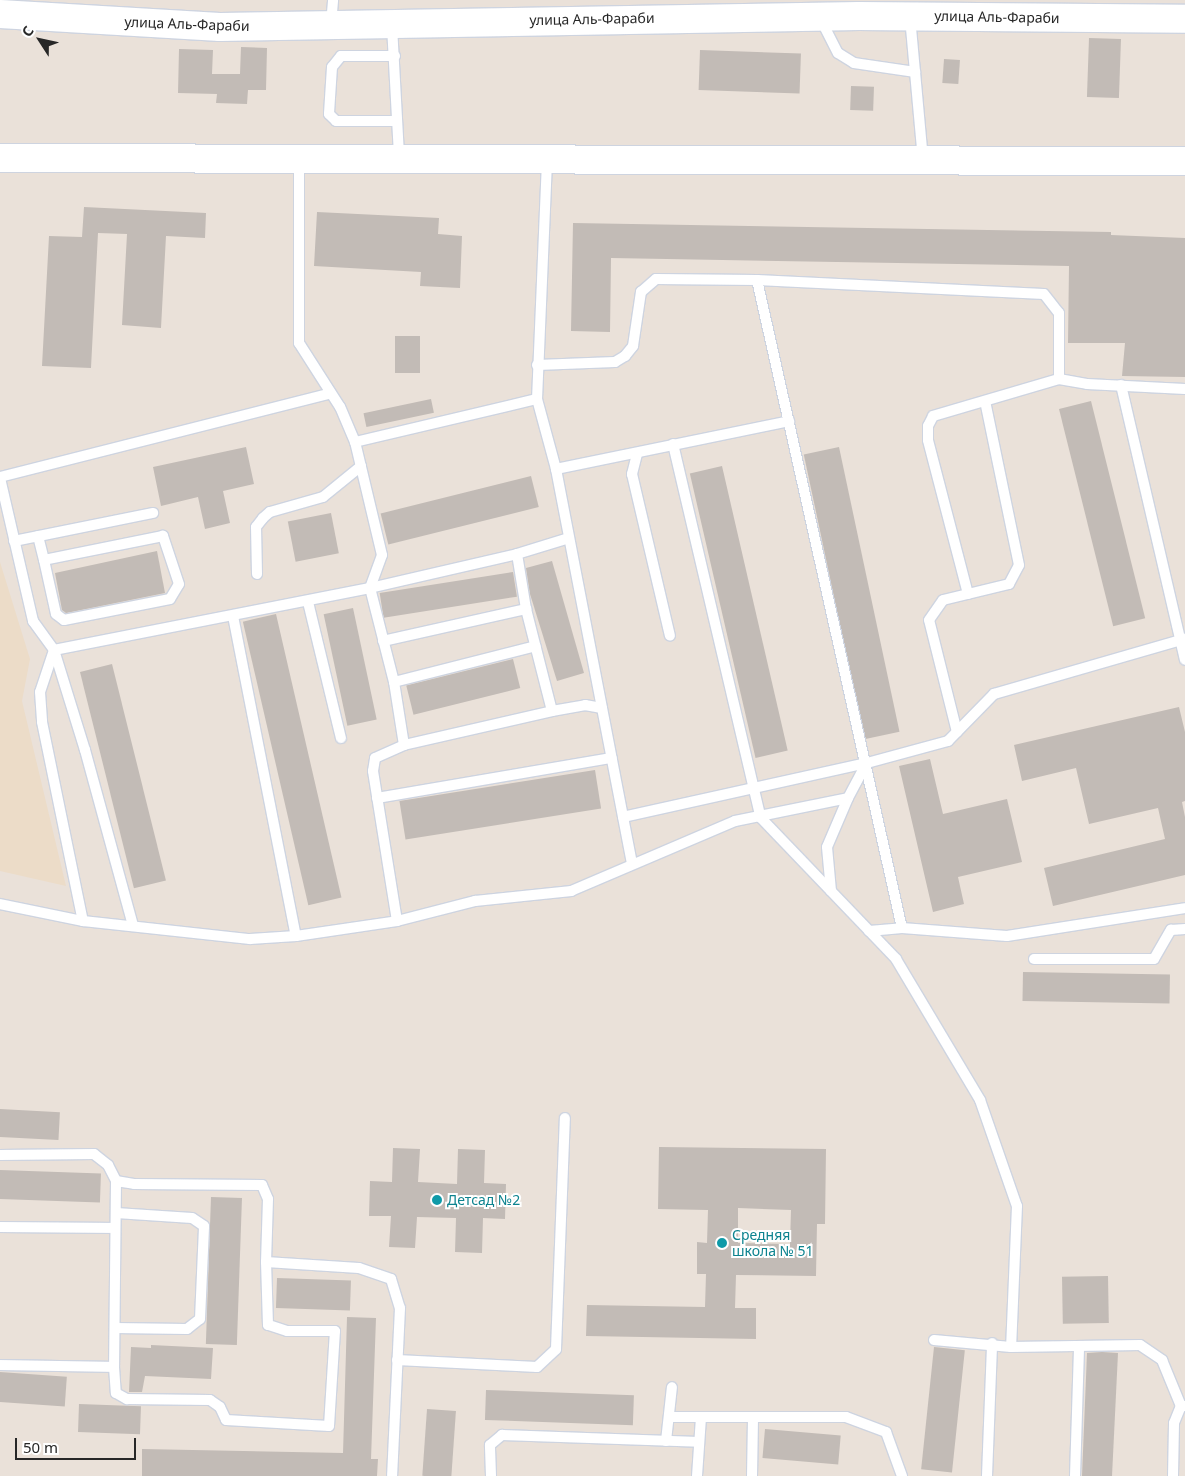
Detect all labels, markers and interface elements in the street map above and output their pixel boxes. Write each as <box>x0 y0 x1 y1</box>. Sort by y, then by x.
street label: улица Аль-Фараби <box>934 8 1060 26</box>
street label: улица Аль-Фараби <box>529 10 655 28</box>
street label: улица Аль-Фараби <box>124 13 250 35</box>
north arrow <box>15 15 65 65</box>
text: С <box>17 22 38 40</box>
place label: Детсад №2 <box>447 1192 520 1208</box>
marker: Детсад №2 <box>431 1194 443 1206</box>
place label: Средняя школа № 51 <box>732 1227 814 1260</box>
marker: Средняя школа № 51 <box>716 1237 728 1249</box>
scale bar <box>18 1428 139 1460</box>
text: 50 m <box>23 1437 58 1457</box>

